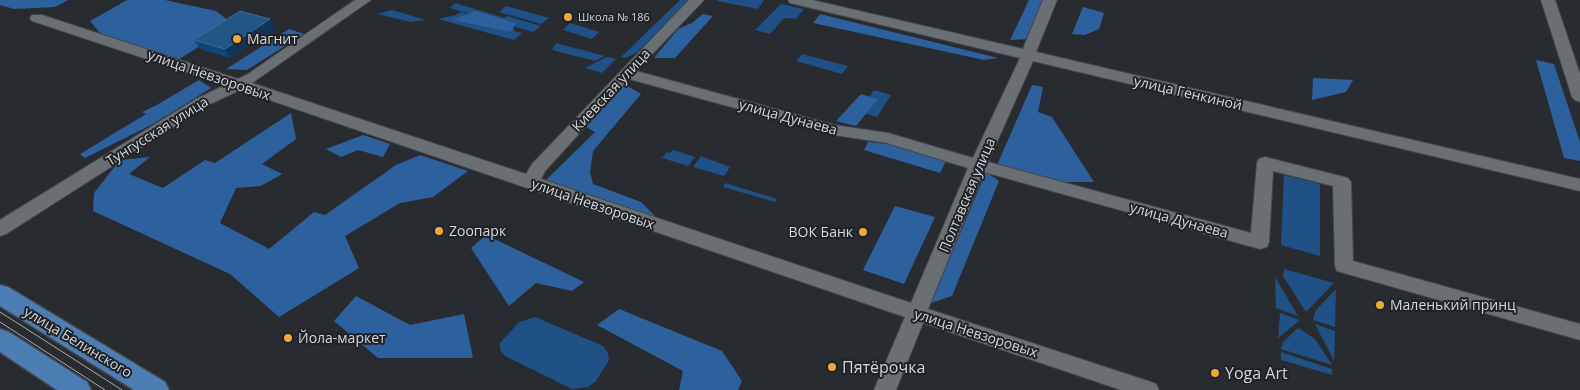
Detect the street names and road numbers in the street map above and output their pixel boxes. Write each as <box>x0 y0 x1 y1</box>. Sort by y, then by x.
street label: Киевская улица <box>567 44 654 135</box>
street label: улица Невзоровых <box>145 45 274 105</box>
street label: улица Генкиной <box>1132 71 1244 114</box>
street label: Тунгусская улица <box>102 92 211 170</box>
street label: улица Дунаева <box>737 94 839 139</box>
street label: Полтавская улица <box>934 135 999 255</box>
street label: улица Невзоровых <box>529 174 658 234</box>
street label: улица Дунаева <box>1128 197 1230 242</box>
street label: улица Белинского <box>21 302 136 381</box>
street label: улица Невзоровых <box>912 304 1041 362</box>

